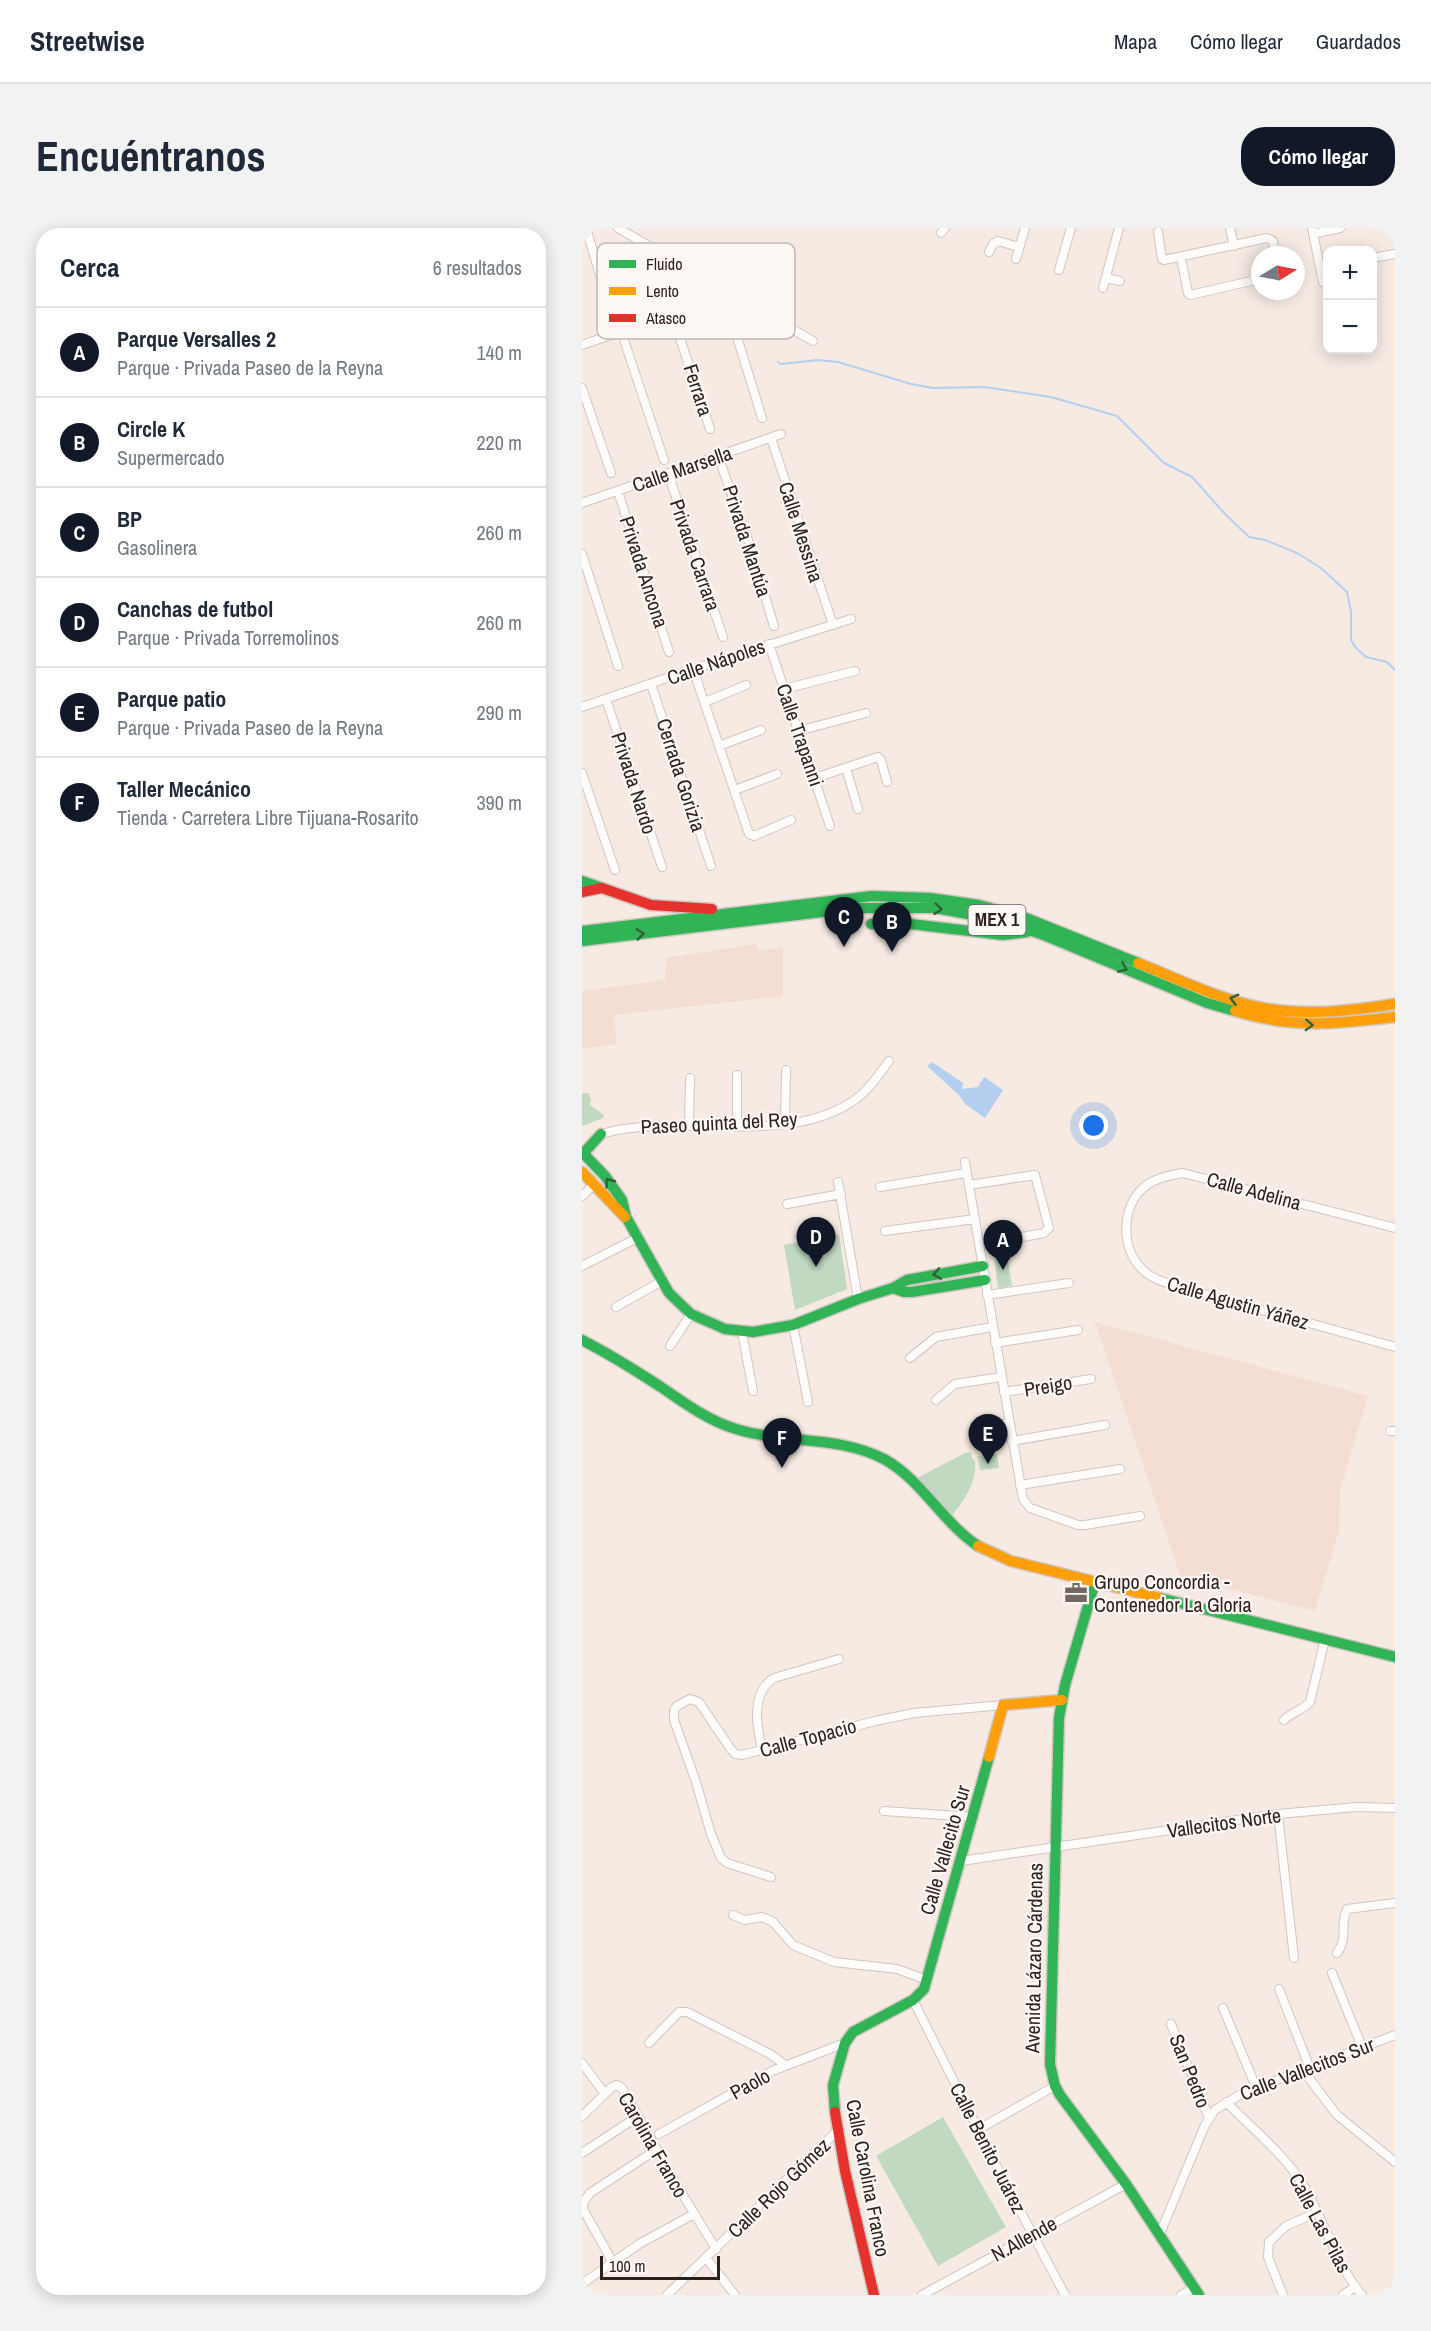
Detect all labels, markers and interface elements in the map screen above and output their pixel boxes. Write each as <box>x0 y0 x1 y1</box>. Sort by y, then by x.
text: Streetwise <box>30 22 145 60</box>
text: Mapa <box>1114 27 1157 56</box>
text: Cómo llegar <box>1190 27 1283 56</box>
text: Guardados <box>1316 27 1401 56</box>
button: Cómo llegar <box>1241 127 1395 186</box>
text: Encuéntranos <box>36 128 266 184</box>
legend <box>597 243 795 339</box>
north arrow <box>1251 246 1305 300</box>
map controls <box>1323 246 1377 354</box>
button: + <box>1323 246 1377 300</box>
text: Cerca <box>60 250 119 285</box>
text: Fluido <box>646 253 682 275</box>
text: 6 resultados <box>433 254 522 281</box>
text: Lento <box>646 280 679 302</box>
button: − <box>1323 300 1377 354</box>
text: Atasco <box>645 307 686 329</box>
text: Parque Versalles 2 <box>117 324 276 354</box>
text: A <box>74 339 85 366</box>
text: 140 m <box>476 339 522 366</box>
text: Parque · Privada Paseo de la Reyna <box>117 354 383 381</box>
street label: Ferrara <box>677 360 719 419</box>
text: Circle K <box>117 414 185 444</box>
text: B <box>74 429 85 456</box>
text: 220 m <box>476 429 522 456</box>
street label: Calle Marsella <box>628 439 735 498</box>
text: Supermercado <box>117 444 225 471</box>
street label: Calle Messina <box>773 478 830 585</box>
street label: Privada Mantúa <box>717 482 778 600</box>
street label: Privada Carrara <box>664 495 727 614</box>
text: BP <box>117 504 142 534</box>
street label: Privada Ancona <box>614 513 675 631</box>
text: C <box>74 519 85 546</box>
text: 260 m <box>476 519 522 546</box>
text: Gasolinera <box>117 534 197 561</box>
text: Canchas de futbol <box>117 594 273 624</box>
text: D <box>74 609 85 636</box>
text: 260 m <box>476 609 522 636</box>
text: Parque · Privada Torremolinos <box>117 624 339 651</box>
street label: Calle Nápoles <box>663 632 768 691</box>
street label: Calle Trapanni <box>770 680 831 790</box>
text: Parque patio <box>117 684 226 714</box>
text: E <box>74 699 85 726</box>
text: 290 m <box>476 699 522 726</box>
text: Parque · Privada Paseo de la Reyna <box>117 714 383 741</box>
street label: Cerrada Gorizia <box>650 715 712 835</box>
street label: Privada Nardo <box>605 728 664 837</box>
text: Taller Mecánico <box>117 774 251 804</box>
text: F <box>74 789 85 816</box>
text: 390 m <box>476 789 522 816</box>
text: Tienda · Carretera Libre Tijuana-Rosarito <box>117 804 419 831</box>
pin: C <box>824 898 864 947</box>
pin: B <box>872 902 912 952</box>
one-way arrow <box>934 902 943 915</box>
road number: MEX 1 <box>968 905 1026 935</box>
one-way arrow <box>636 928 645 941</box>
one-way arrow <box>1117 961 1128 973</box>
one-way arrow <box>1229 994 1239 1006</box>
one-way arrow <box>1304 1018 1313 1031</box>
street label: Paseo quinta del Rey <box>640 1105 799 1140</box>
your location <box>1079 1111 1108 1140</box>
street label: Calle Adelina <box>1204 1165 1304 1216</box>
one-way arrow <box>605 1177 616 1188</box>
pin: D <box>796 1218 836 1267</box>
pin: A <box>984 1220 1022 1270</box>
one-way arrow <box>932 1267 942 1280</box>
street label: Calle Agustin Yáñez <box>1164 1269 1312 1336</box>
street label: Preigo <box>1022 1368 1074 1403</box>
pin: E <box>968 1414 1008 1464</box>
pin: F <box>762 1418 802 1468</box>
place label: Grupo Concordia - Contenedor La Gloria <box>1094 1568 1252 1618</box>
office icon: Grupo Concordia - Contenedor La Gloria <box>1063 1580 1089 1606</box>
street label: Calle Topacio <box>757 1712 859 1763</box>
street label: Calle Vallecito Sur <box>913 1781 976 1918</box>
street label: Vallecitos Norte <box>1165 1801 1283 1844</box>
street label: Avenida Lázaro Cárdenas <box>1018 1863 1049 2054</box>
street label: San Pedro <box>1163 2030 1217 2112</box>
street label: Calle Vallecitos Sur <box>1236 2030 1378 2107</box>
street label: Paolo <box>725 2062 775 2106</box>
street label: Calle Benito Juárez <box>944 2078 1033 2218</box>
street label: Carolina Franco <box>612 2087 695 2202</box>
street label: Calle Carolina Franco <box>840 2097 897 2259</box>
street label: Calle Rojo Gómez <box>721 2132 836 2244</box>
street label: Calle Las Pilas <box>1283 2168 1358 2277</box>
street label: N.Allende <box>986 2210 1061 2268</box>
scale bar <box>600 2253 720 2280</box>
text: 100 m <box>609 2255 645 2277</box>

